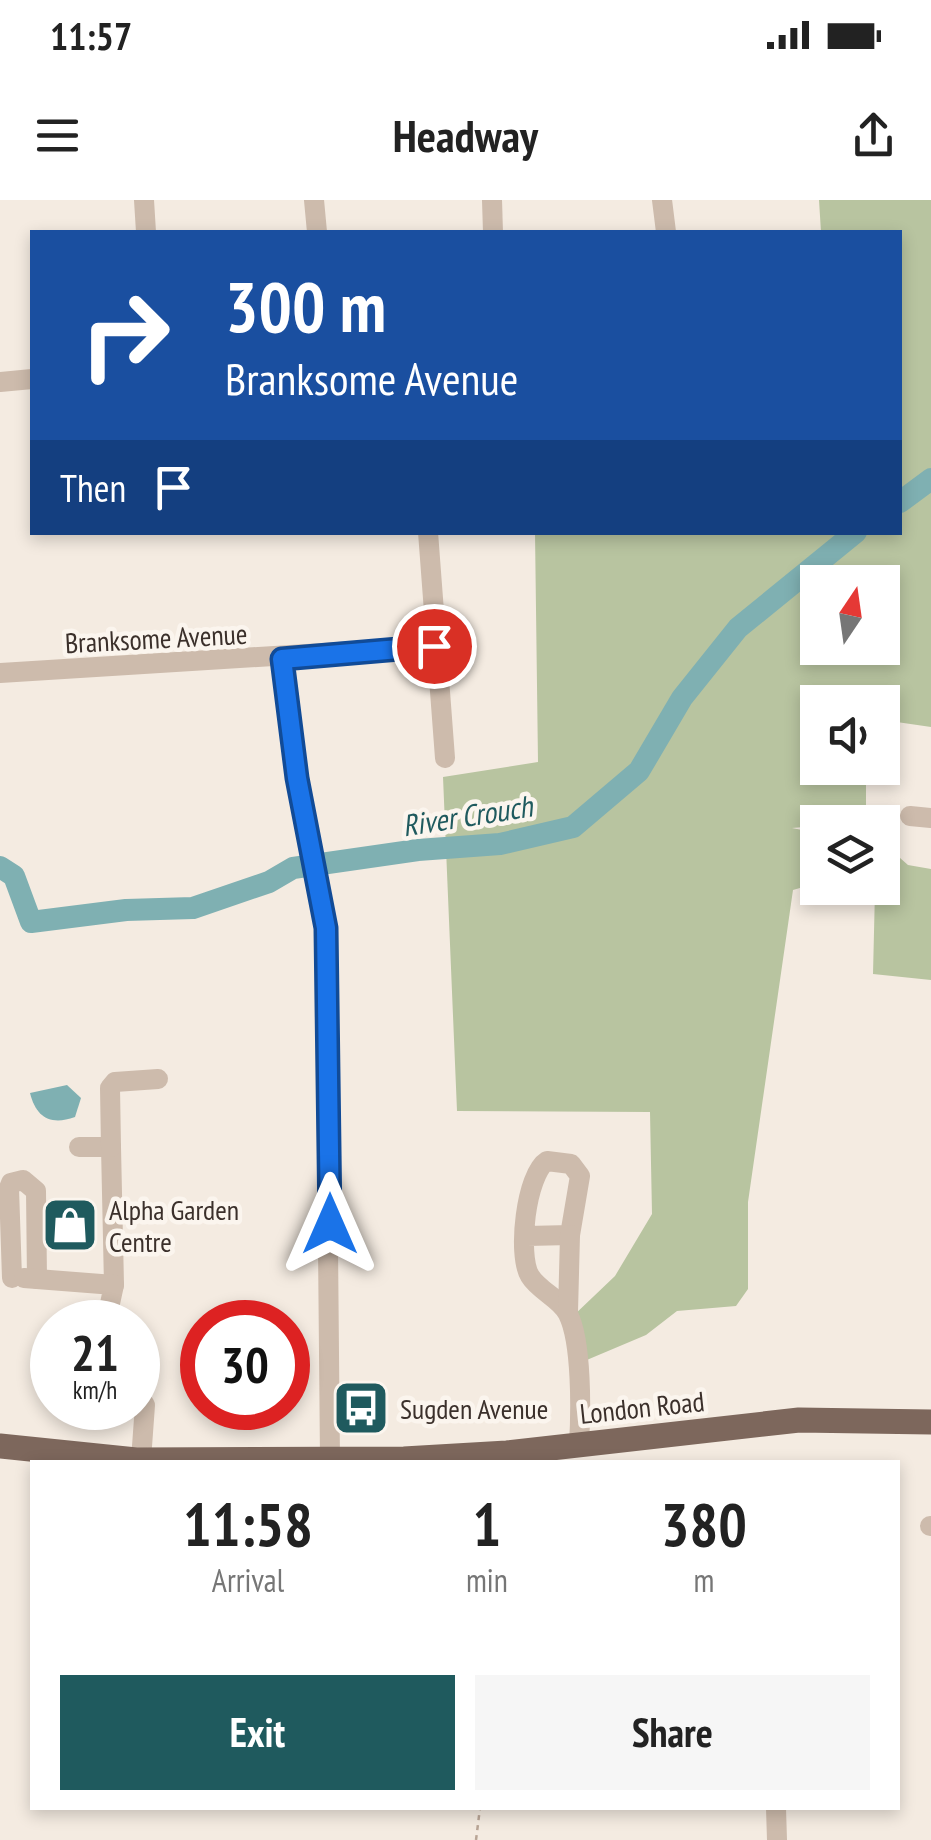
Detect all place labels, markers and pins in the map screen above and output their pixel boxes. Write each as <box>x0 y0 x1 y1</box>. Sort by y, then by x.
pin <box>392 604 477 689</box>
place label: Alpha Garden Centre <box>109 1191 239 1260</box>
shop icon: Alpha Garden Centre <box>40 1195 100 1255</box>
bus stop icon: Sugden Avenue <box>331 1378 391 1438</box>
place label: Sugden Avenue <box>400 1390 548 1427</box>

